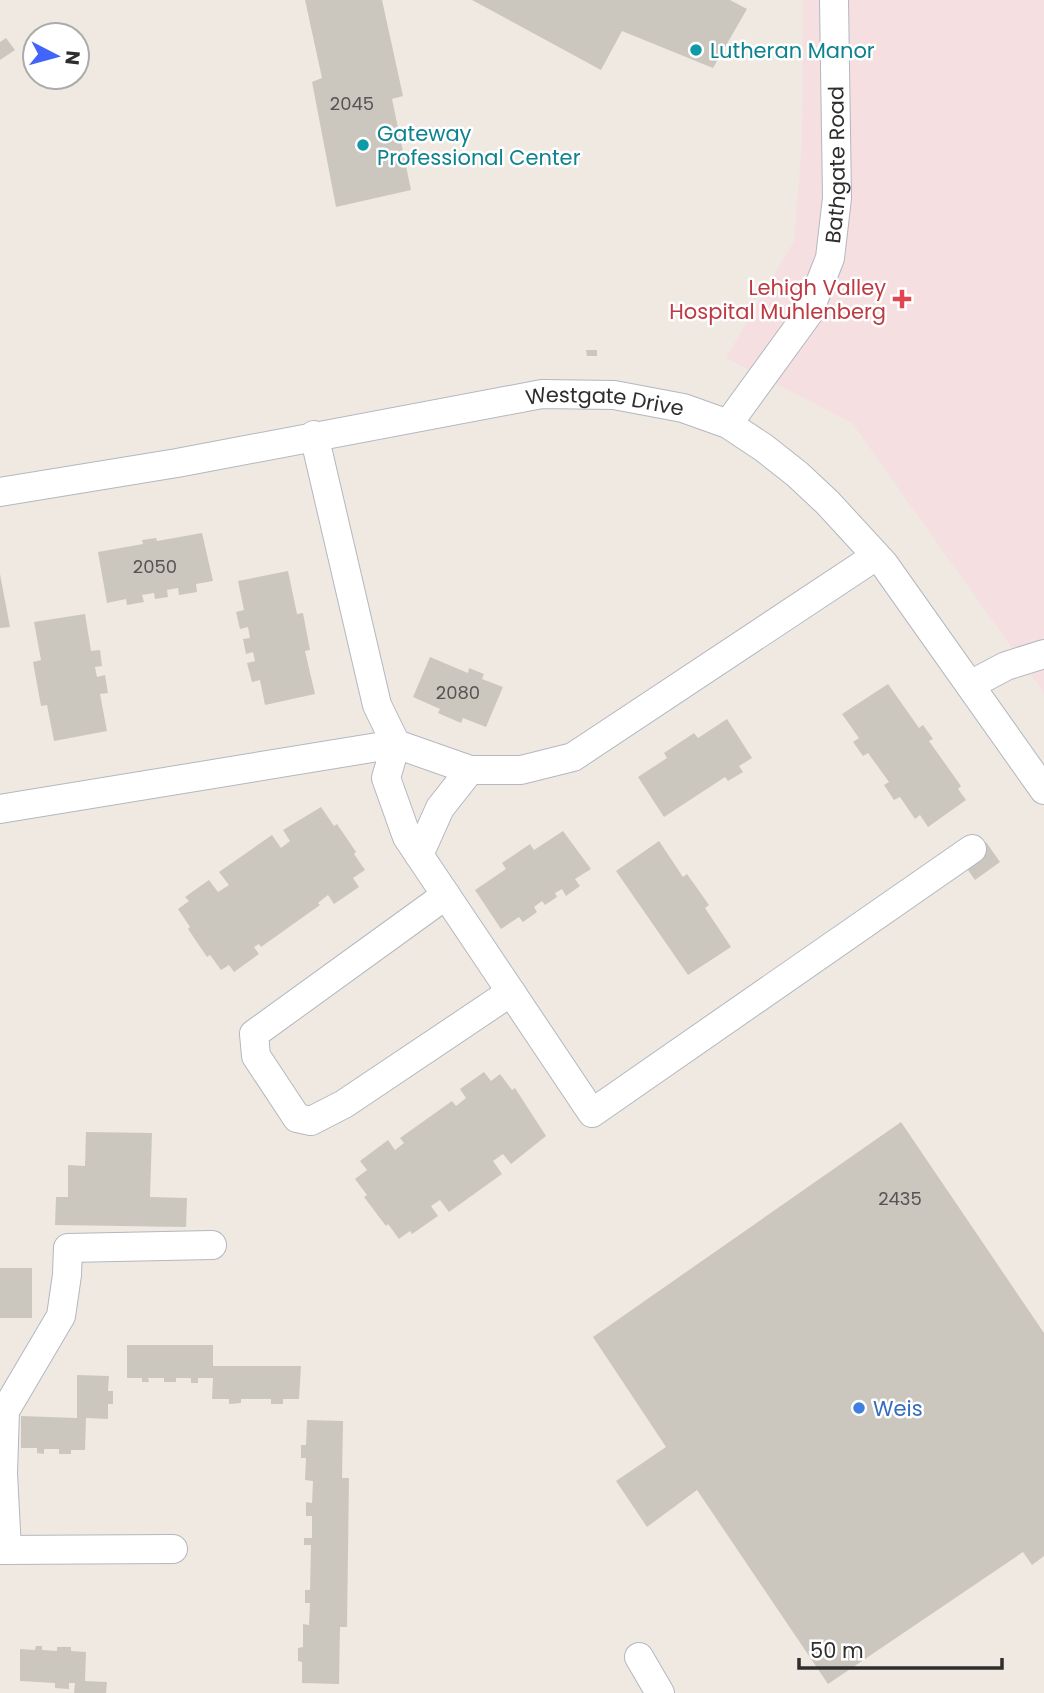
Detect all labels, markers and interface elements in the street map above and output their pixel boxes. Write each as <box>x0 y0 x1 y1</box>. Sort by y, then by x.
north arrow <box>21 21 91 91</box>
place label: Lutheran Manor <box>710 36 875 65</box>
marker: Lutheran Manor <box>688 42 704 58</box>
text: N <box>58 49 87 66</box>
street label: Bathgate Road <box>817 86 852 245</box>
house number: 2045 <box>330 91 374 116</box>
place label: Gateway Professional Center <box>377 119 581 172</box>
marker: Gateway Professional Center <box>355 137 371 153</box>
place label: Lehigh Valley Hospital Muhlenberg <box>669 273 886 326</box>
marker: Lehigh Valley Hospital Muhlenberg <box>892 289 912 309</box>
street label: Westgate Drive <box>523 379 686 422</box>
house number: 2050 <box>133 554 177 579</box>
house number: 2080 <box>436 680 480 705</box>
house number: 2435 <box>878 1186 922 1211</box>
place label: Weis <box>873 1394 923 1423</box>
marker: Weis <box>851 1400 867 1416</box>
scale bar <box>799 1626 1002 1670</box>
text: 50 m <box>810 1636 864 1665</box>

